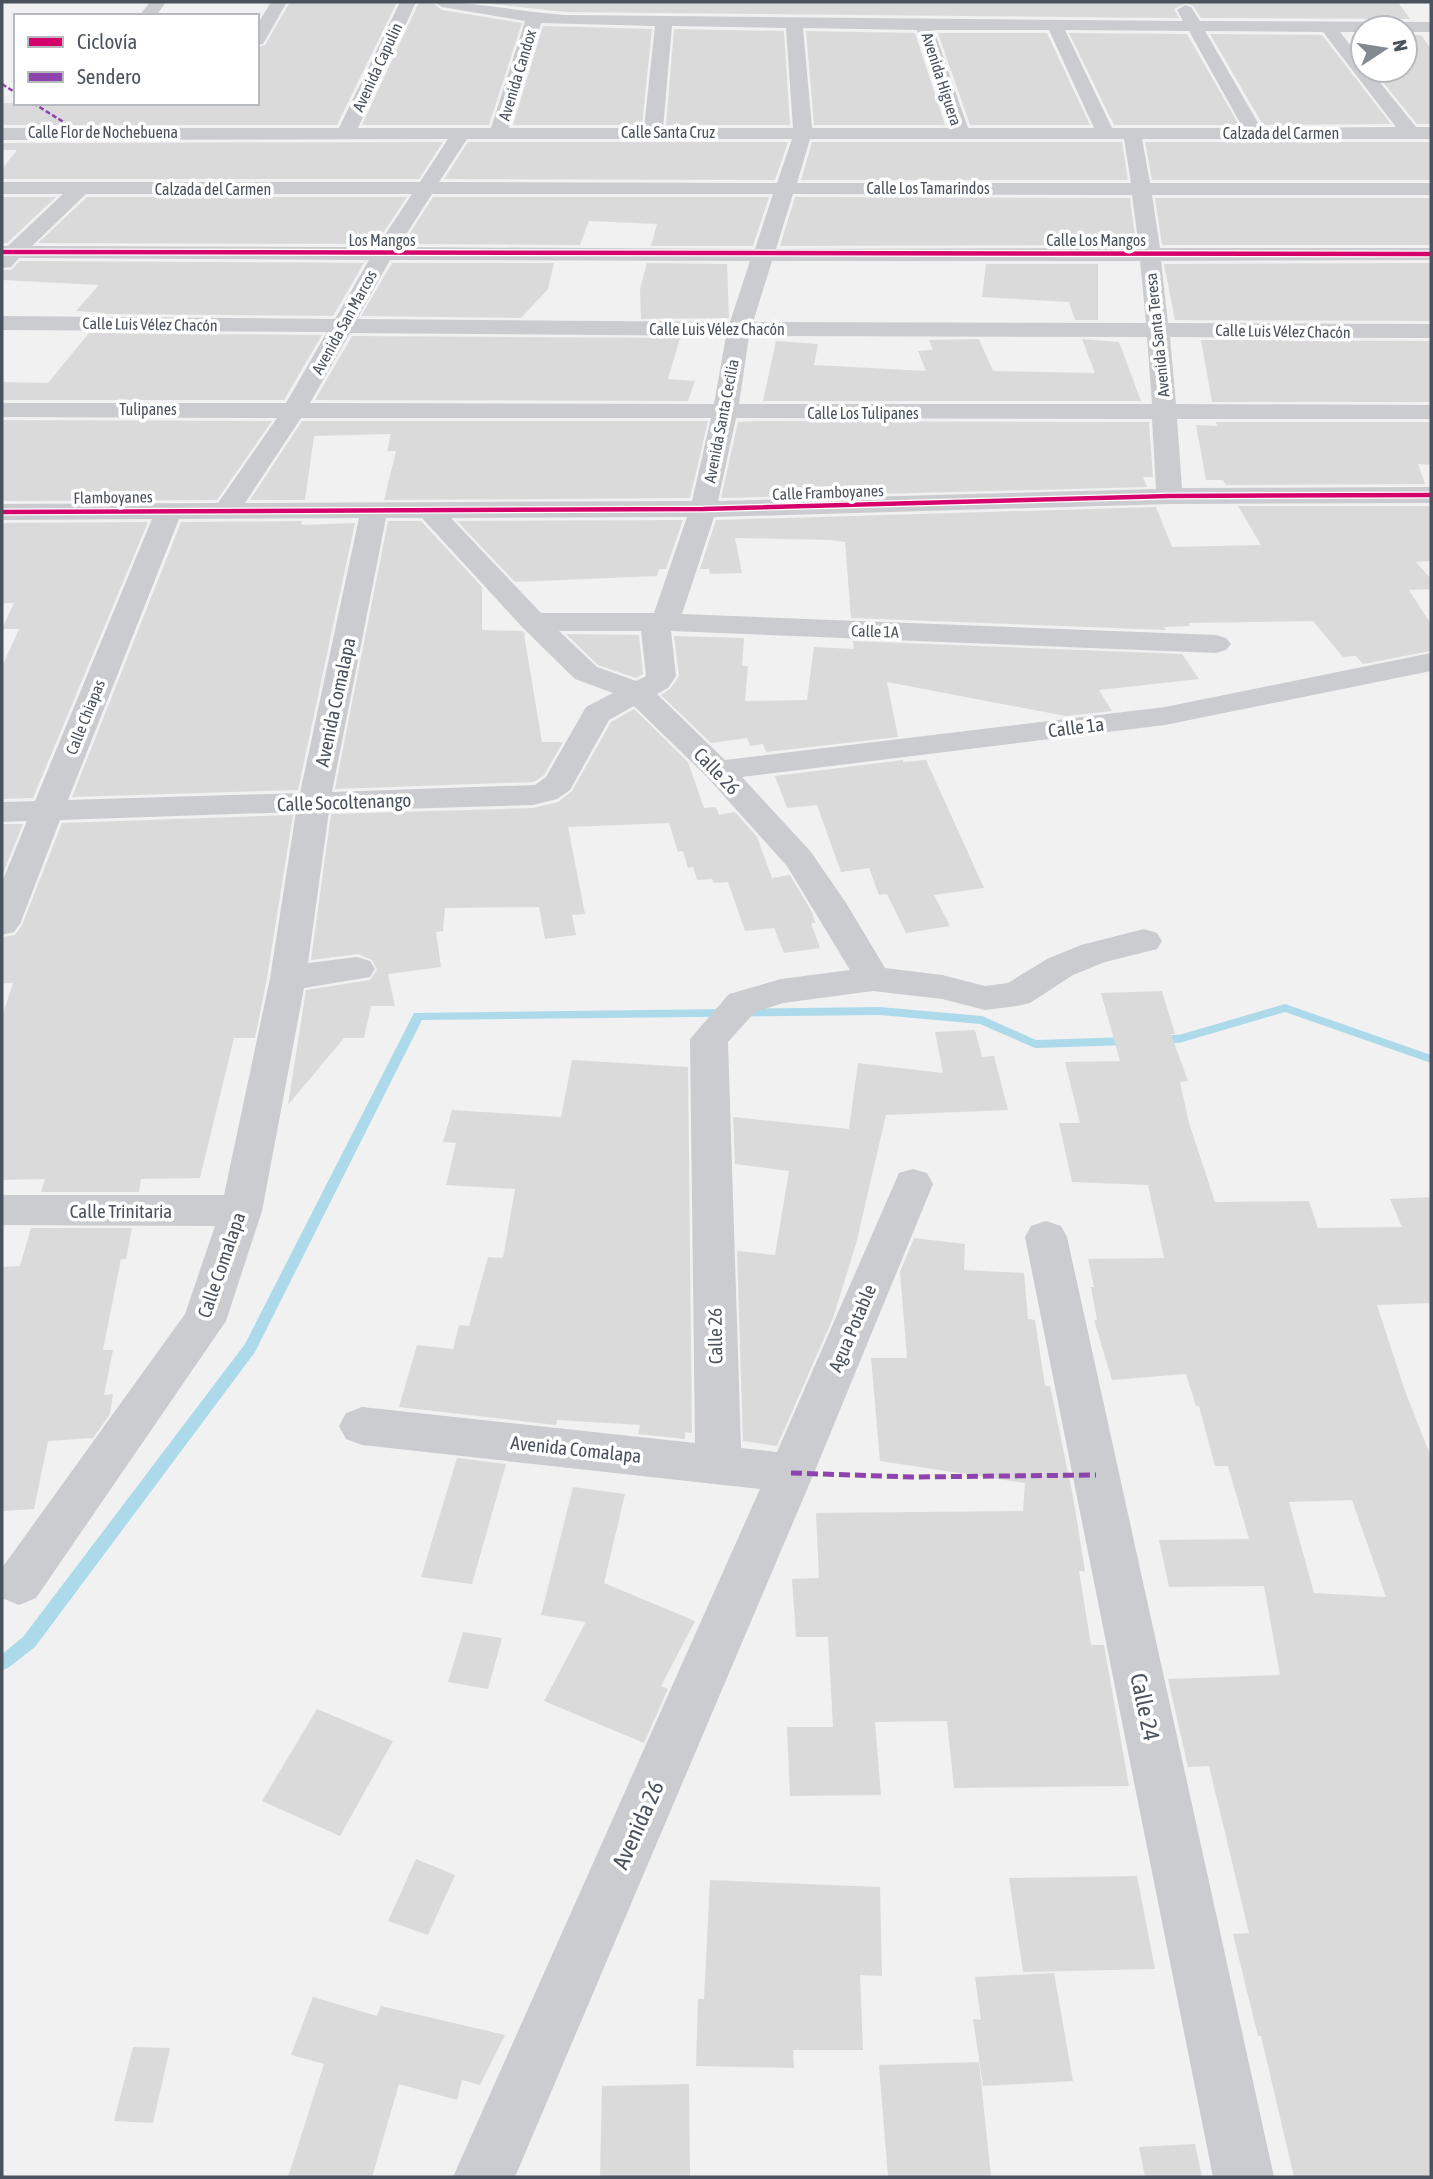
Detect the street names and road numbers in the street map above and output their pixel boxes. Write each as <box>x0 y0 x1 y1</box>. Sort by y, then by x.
street label: Avenida Capulin <box>349 20 406 115</box>
street label: Avenida Candox <box>495 27 540 123</box>
street label: Avenida Higuera <box>918 30 966 128</box>
street label: Calle Flor de Nochebuena <box>28 123 178 141</box>
street label: Calle Santa Cruz <box>621 123 715 141</box>
street label: Calzada del Carmen <box>1223 124 1339 142</box>
street label: Calle Los Tamarindos <box>866 179 990 197</box>
street label: Calzada del Carmen <box>155 180 271 198</box>
street label: Los Mangos <box>348 231 416 250</box>
street label: Calle Los Mangos <box>1046 231 1146 250</box>
street label: Avenida San Marcos <box>308 266 380 377</box>
street label: Avenida Santa Teresa <box>1142 272 1172 398</box>
street label: Calle Luis Vélez Chacón <box>82 314 218 334</box>
street label: Calle Luis Vélez Chacón <box>649 320 785 338</box>
street label: Calle Luis Vélez Chacón <box>1215 321 1351 341</box>
street label: Avenida Santa Cecilia <box>700 358 742 484</box>
street label: Tulipanes <box>119 400 177 419</box>
street label: Calle Los Tulipanes <box>807 404 919 423</box>
street label: Calle Framboyanes <box>772 481 884 504</box>
street label: Flamboyanes <box>73 487 153 508</box>
street label: Calle 1A <box>851 621 899 641</box>
street label: Avenida Comalapa <box>311 635 359 769</box>
street label: Calle Chiapas <box>62 677 109 757</box>
street label: Calle 1a <box>1047 713 1105 741</box>
street label: Calle 26 <box>690 743 745 799</box>
street label: Calle Socoltenango <box>277 789 412 815</box>
street label: Calle Trinitaria <box>70 1200 172 1222</box>
street label: Calle Comalapa <box>193 1209 249 1321</box>
street label: Agua Potable <box>824 1281 880 1375</box>
street label: Calle 26 <box>704 1308 726 1364</box>
street label: Avenida Comalapa <box>510 1431 642 1467</box>
street label: Calle 24 <box>1125 1671 1165 1743</box>
street label: Avenida 26 <box>607 1777 669 1873</box>

